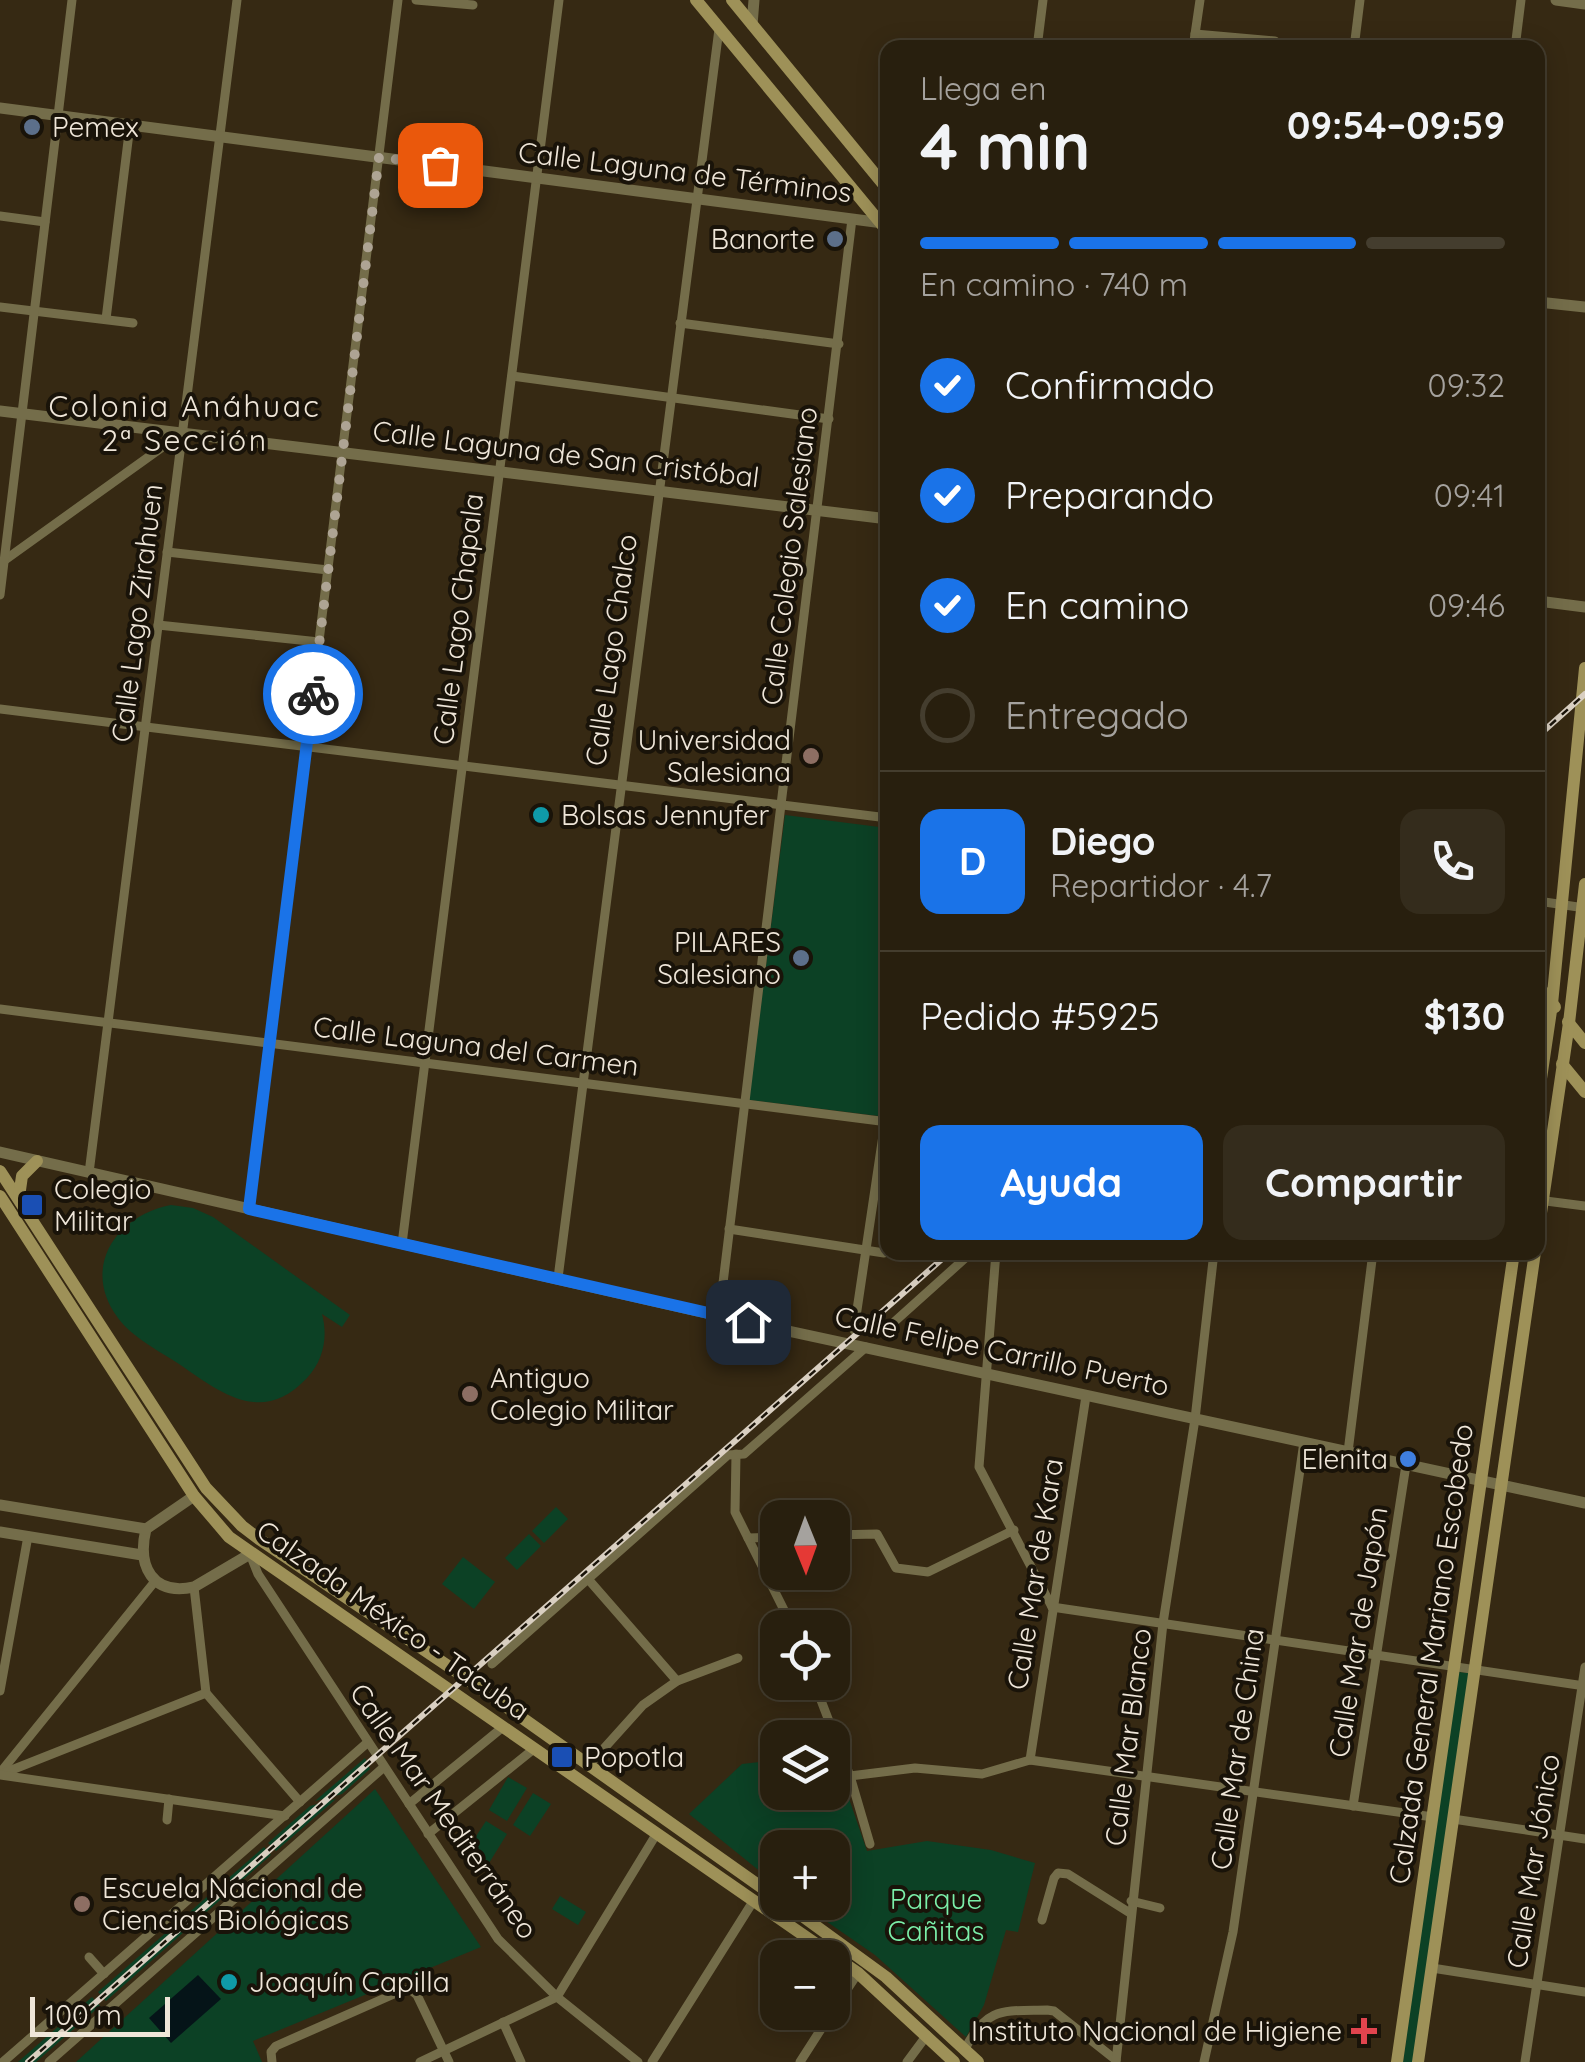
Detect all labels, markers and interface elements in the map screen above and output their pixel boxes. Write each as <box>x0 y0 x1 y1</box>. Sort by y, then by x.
text: Llega en <box>920 68 1047 108</box>
text: 09:54–09:59 <box>1287 101 1505 149</box>
text: 4 min <box>920 105 1090 186</box>
place label: Pemex <box>52 109 139 144</box>
marker: Pemex <box>21 116 43 138</box>
pin <box>398 123 483 208</box>
street label: Calle Laguna de Términos <box>516 134 854 209</box>
icon: bag <box>413 138 468 193</box>
place label: Banorte <box>711 221 815 256</box>
marker: Banorte <box>824 228 846 250</box>
text: En camino · 740 m <box>920 264 1188 304</box>
icon: check <box>920 358 975 413</box>
text: Confirmado <box>1005 361 1215 409</box>
text: 09:32 <box>1428 365 1505 405</box>
district label: Colonia Anáhuac 2ª Sección <box>49 387 321 459</box>
street label: Calle Colegio Salesiano <box>753 405 824 707</box>
street label: Calle Laguna de San Cristóbal <box>371 412 761 495</box>
icon: check <box>920 468 975 523</box>
text: Preparando <box>1005 471 1214 519</box>
text: 09:41 <box>1434 475 1505 515</box>
street label: Calle Lago Zirahuen <box>103 482 170 744</box>
street label: Calle Lago Chapala <box>425 491 490 747</box>
street label: Calle Lago Chalco <box>577 532 644 768</box>
icon: check <box>920 578 975 633</box>
text: En camino <box>1005 581 1189 629</box>
text: 09:46 <box>1428 585 1505 625</box>
courier <box>263 644 363 744</box>
icon: bike <box>286 667 341 722</box>
text: Entregado <box>1005 691 1189 739</box>
place label: Universidad Salesiana <box>638 722 791 789</box>
marker: Universidad Salesiana <box>800 745 822 767</box>
place label: Bolsas Jennyfer <box>561 797 769 832</box>
marker: Bolsas Jennyfer <box>530 804 552 826</box>
button: phone <box>1400 809 1505 914</box>
text: Diego <box>1050 817 1156 865</box>
text: D <box>959 837 986 885</box>
text: Repartidor · 4.7 <box>1050 865 1272 905</box>
place label: PILARES Salesiano <box>657 924 781 991</box>
marker: PILARES Salesiano <box>790 947 812 969</box>
text: Pedido #5925 <box>920 992 1160 1040</box>
text: $130 <box>1424 992 1505 1040</box>
street label: Calle Laguna del Carmen <box>311 1008 641 1083</box>
button: Ayuda <box>920 1125 1203 1240</box>
button: Compartir <box>1223 1125 1505 1240</box>
place label: Colegio Militar <box>54 1171 151 1238</box>
marker: Colegio Militar <box>19 1192 45 1218</box>
pin <box>706 1280 791 1365</box>
icon: home <box>721 1295 776 1350</box>
street label: Calle Felipe Carrillo Puerto <box>832 1298 1172 1403</box>
place label: Antiguo Colegio Militar <box>490 1360 674 1427</box>
marker: Antiguo Colegio Militar <box>459 1383 481 1405</box>
street label: Calzada General Mariano Escobedo <box>1381 1422 1480 1886</box>
place label: Elenita <box>1301 1441 1388 1476</box>
marker: Elenita <box>1397 1448 1419 1470</box>
street label: Calle Mar de Kara <box>999 1456 1070 1692</box>
north arrow <box>760 1500 850 1590</box>
map controls <box>760 1500 850 2030</box>
street label: Calle Mar de Japón <box>1320 1504 1395 1760</box>
street label: Calzada México - Tacuba <box>250 1512 536 1727</box>
button: locate <box>760 1610 850 1700</box>
street label: Calle Mar Blanco <box>1097 1626 1158 1848</box>
street label: Calle Mar de China <box>1202 1626 1271 1872</box>
street label: Calle Mar Mediterráneo <box>343 1676 546 1945</box>
button: layers <box>760 1720 850 1810</box>
place label: Popotla <box>584 1739 684 1774</box>
marker: Popotla <box>549 1744 575 1770</box>
street label: Calle Mar Jónico <box>1498 1751 1567 1971</box>
button: + <box>760 1830 850 1920</box>
place label: Escuela Nacional de Ciencias Biológicas <box>102 1870 363 1937</box>
park label: Parque Cañitas <box>887 1881 985 1948</box>
marker: Escuela Nacional de Ciencias Biológicas <box>71 1893 93 1915</box>
button: − <box>760 1940 850 2030</box>
place label: Joaquín Capilla <box>249 1964 450 1999</box>
marker: Joaquín Capilla <box>218 1971 240 1993</box>
scale bar <box>30 1992 170 2036</box>
text: 100 m <box>45 1997 122 2032</box>
place label: Instituto Nacional de Higiene <box>971 2013 1342 2048</box>
marker: Instituto Nacional de Higiene <box>1351 2018 1377 2044</box>

